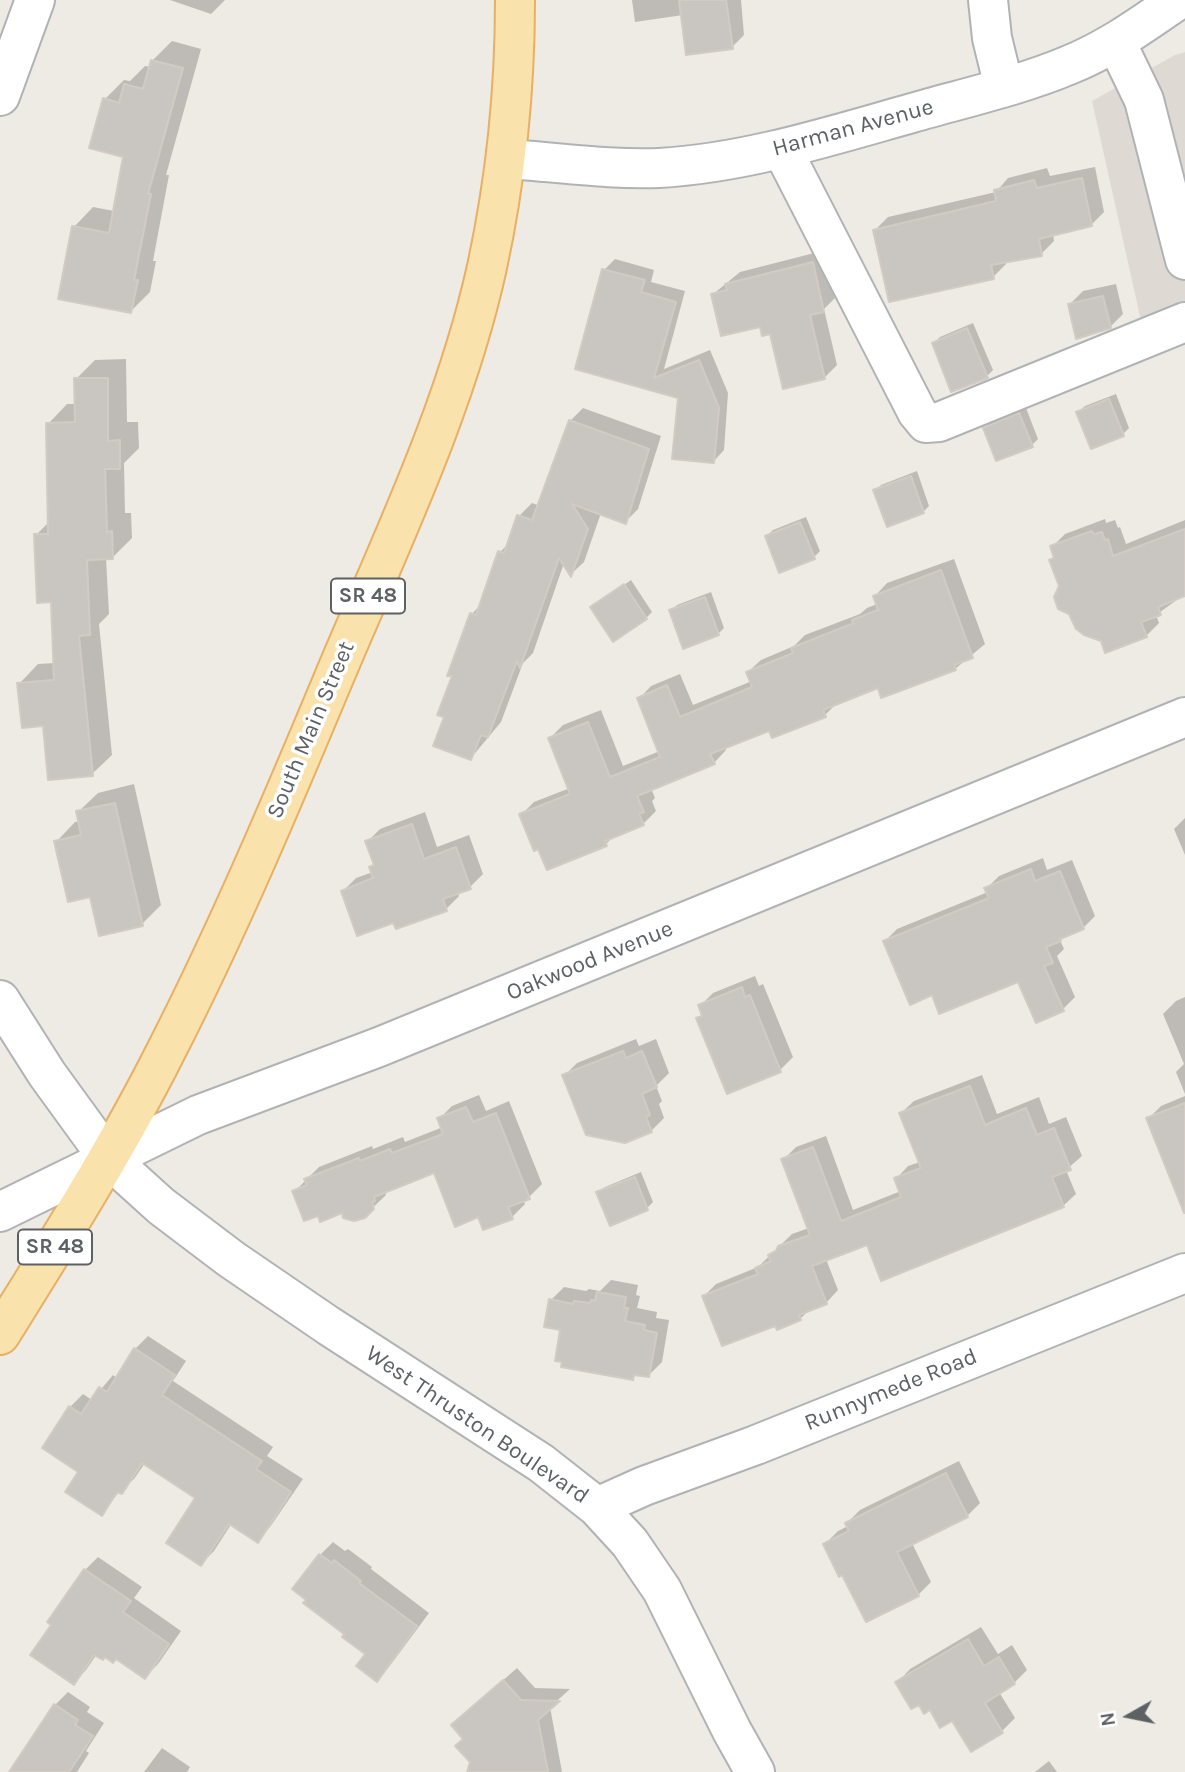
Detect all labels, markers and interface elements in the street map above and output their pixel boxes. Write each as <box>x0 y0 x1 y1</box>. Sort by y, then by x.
street label: Harman Avenue <box>769 93 937 163</box>
road number: SR 48 <box>331 578 405 614</box>
street label: South Main Street <box>261 637 361 823</box>
street label: Oakwood Avenue <box>503 915 677 1007</box>
road number: SR 48 <box>18 1230 92 1264</box>
street label: West Thruston Boulevard <box>360 1340 594 1510</box>
street label: Runnymede Road <box>801 1343 981 1437</box>
north arrow <box>1094 1681 1164 1751</box>
text: N <box>1096 1711 1120 1728</box>

